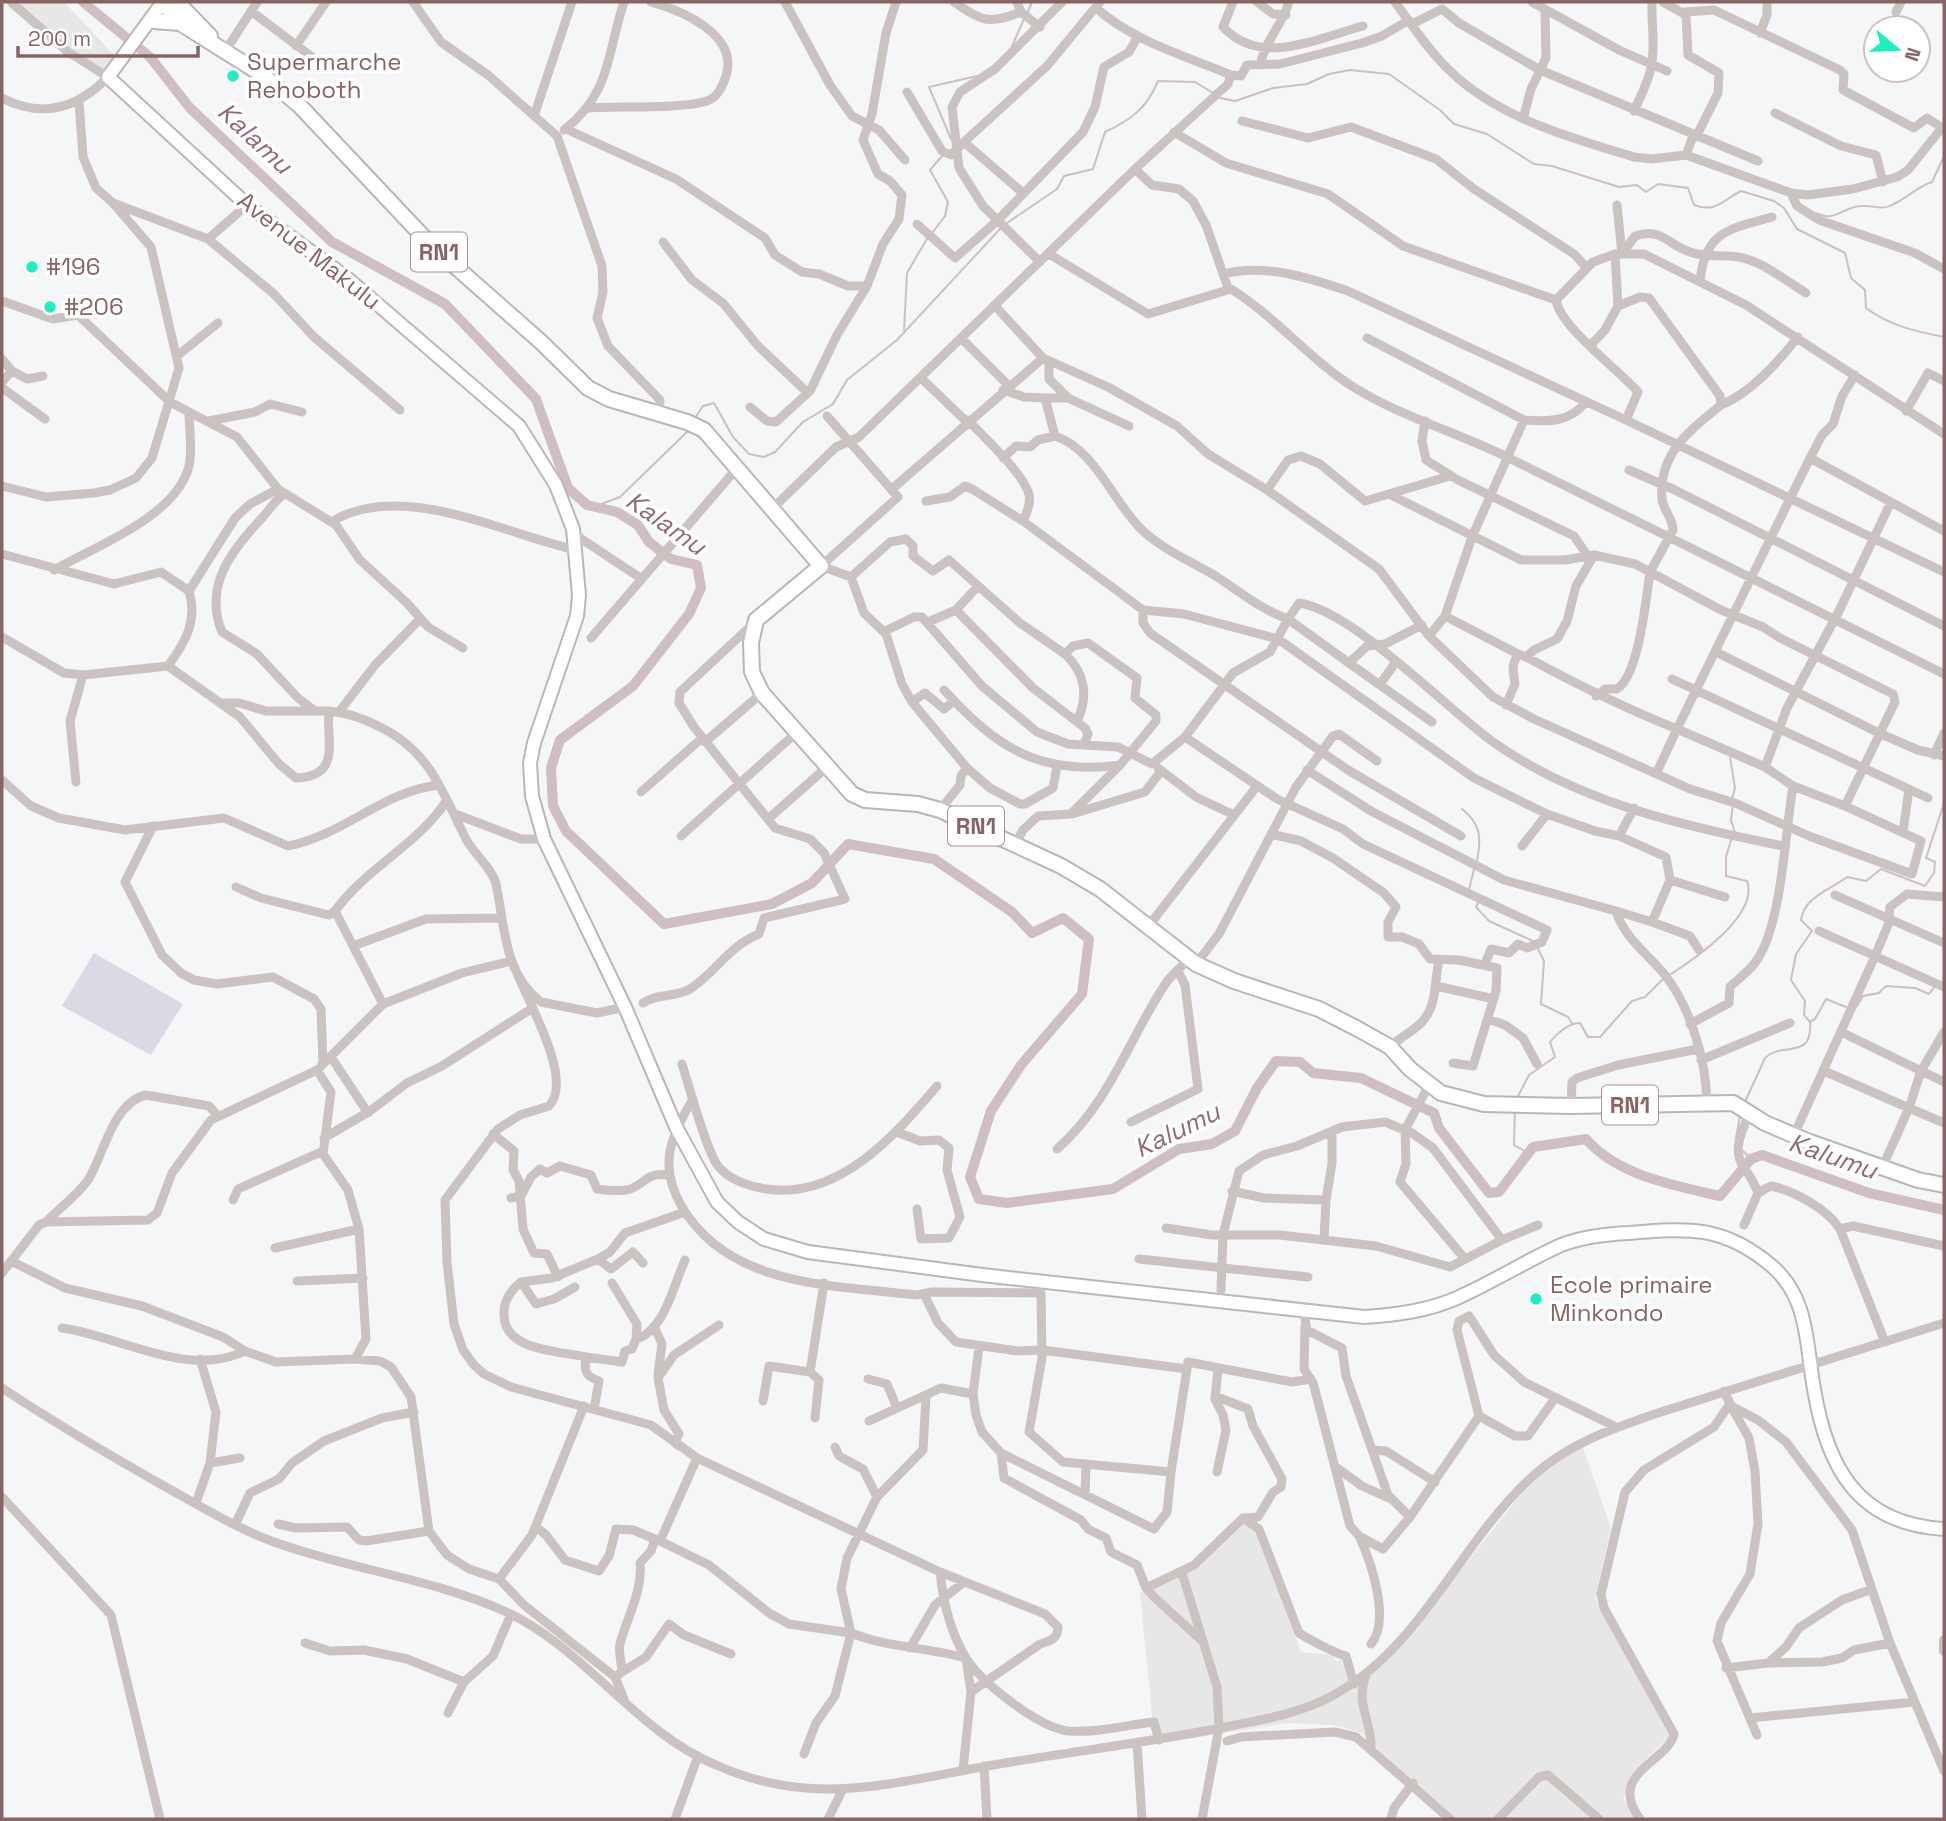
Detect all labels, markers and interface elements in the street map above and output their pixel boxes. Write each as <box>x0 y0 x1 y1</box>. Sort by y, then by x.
scale bar <box>18 14 198 58</box>
north arrow <box>1862 14 1932 84</box>
text: 200 m <box>28 25 91 52</box>
text: N <box>1899 44 1926 64</box>
place label: Supermarche Rehoboth <box>247 46 401 105</box>
marker: Supermarche Rehoboth <box>225 68 241 84</box>
water label: Kalamu <box>210 95 300 182</box>
street label: Avenue Makulu <box>231 185 387 316</box>
road number: RN1 <box>411 232 467 272</box>
place label: #196 <box>46 251 100 282</box>
marker: #196 <box>24 259 40 275</box>
place label: #206 <box>64 291 124 322</box>
marker: #206 <box>42 299 58 315</box>
water label: Kalamu <box>619 483 714 563</box>
road number: RN1 <box>948 806 1004 846</box>
road number: RN1 <box>1602 1086 1658 1124</box>
water label: Kalumu <box>1129 1094 1226 1165</box>
water label: Kalumu <box>1784 1125 1883 1187</box>
place label: Ecole primaire Minkondo <box>1550 1269 1712 1328</box>
marker: Ecole primaire Minkondo <box>1528 1291 1544 1307</box>

